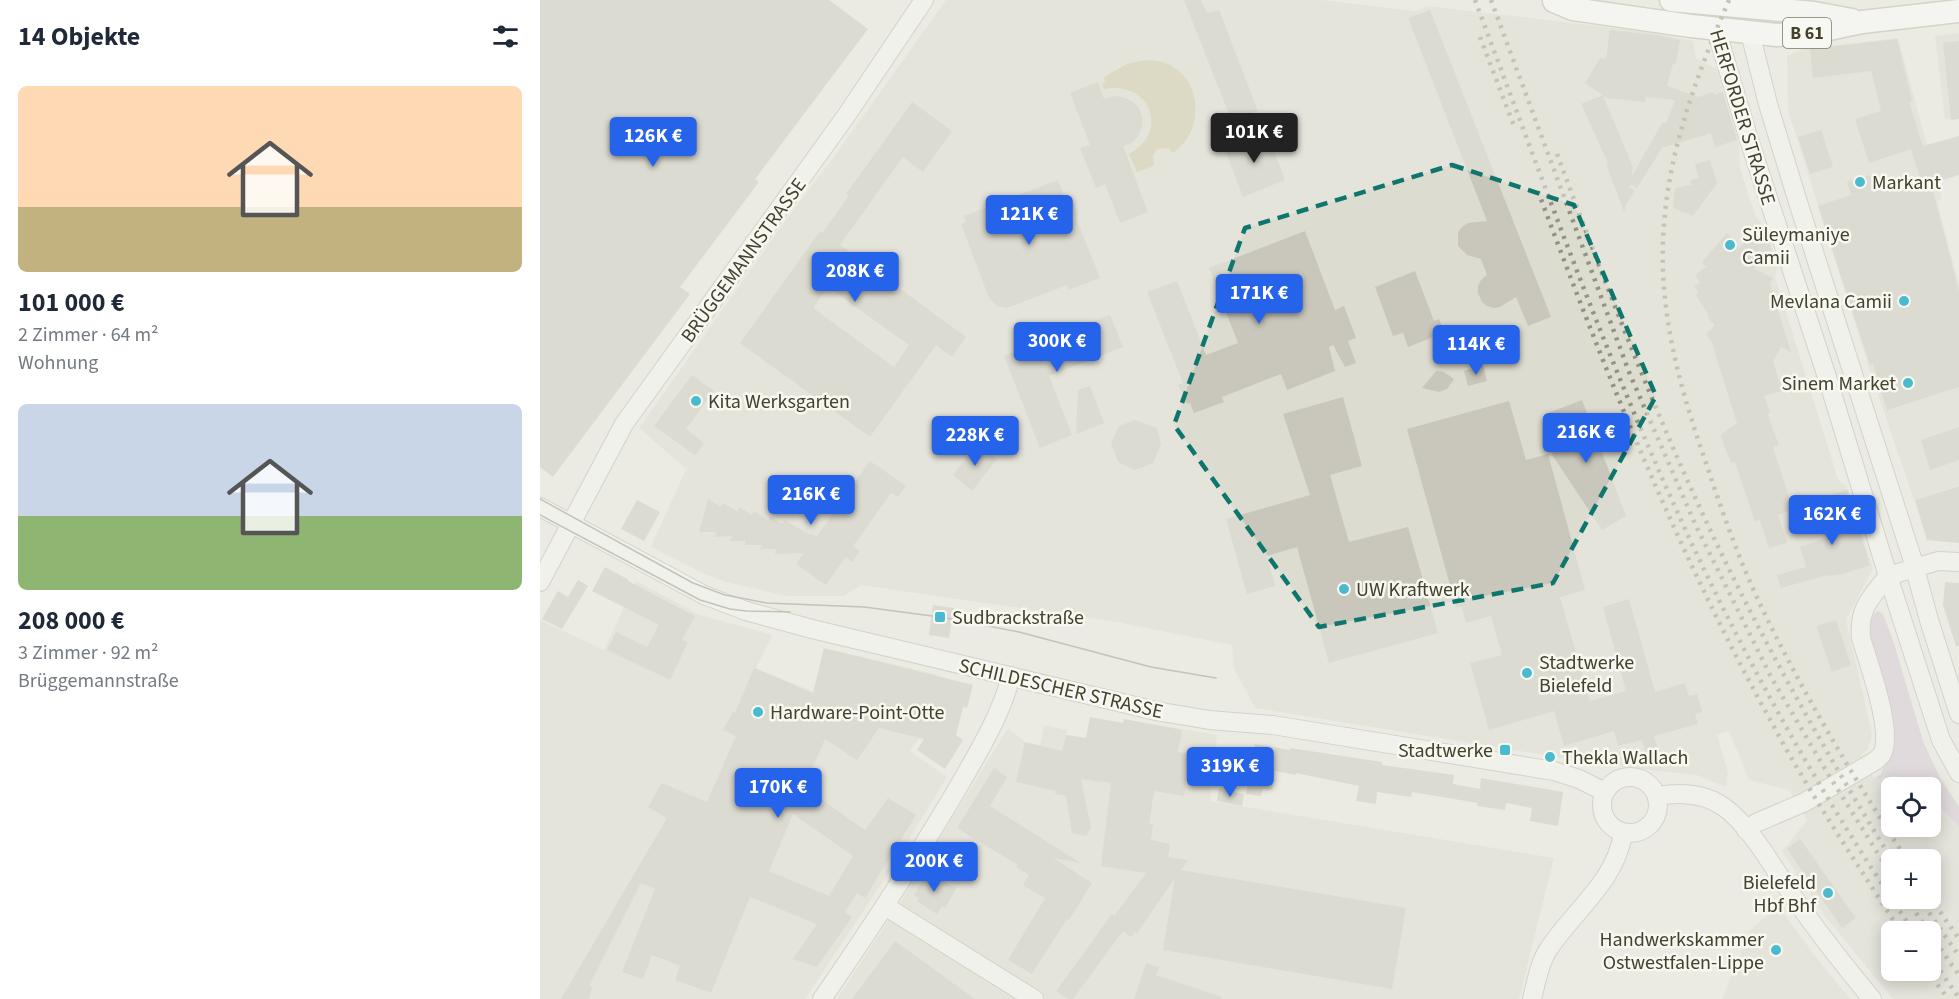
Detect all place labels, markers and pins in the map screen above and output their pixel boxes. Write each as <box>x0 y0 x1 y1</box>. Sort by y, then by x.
pin: 101K € <box>1205 113 1303 164</box>
pin: 126K € <box>604 117 702 168</box>
place label: Markant <box>1872 169 1941 197</box>
marker: Markant <box>1853 175 1867 189</box>
pin: 121K € <box>980 195 1078 246</box>
place label: Süleymaniye Camii <box>1742 221 1850 272</box>
marker: Süleymaniye Camii <box>1723 238 1737 252</box>
pin: 208K € <box>806 252 904 303</box>
pin: 171K € <box>1210 274 1308 325</box>
place label: Mevlana Camii <box>1770 288 1892 316</box>
marker: Mevlana Camii <box>1897 294 1911 308</box>
pin: 300K € <box>1008 322 1106 373</box>
pin: 114K € <box>1427 325 1525 376</box>
place label: Sinem Market <box>1781 370 1896 398</box>
marker: Sinem Market <box>1901 376 1915 390</box>
place label: Kita Werksgarten <box>708 388 850 416</box>
marker: Kita Werksgarten <box>689 394 703 408</box>
pin: 216K € <box>1537 413 1635 464</box>
pin: 228K € <box>926 416 1024 467</box>
pin: 216K € <box>762 475 860 526</box>
pin: 162K € <box>1783 495 1881 546</box>
place label: UW Kraftwerk <box>1356 576 1470 604</box>
marker: UW Kraftwerk <box>1337 582 1351 596</box>
place label: Sudbrackstraße <box>952 604 1084 632</box>
marker: Sudbrackstraße <box>933 610 947 624</box>
place label: Stadtwerke Bielefeld <box>1539 649 1634 700</box>
marker: Stadtwerke Bielefeld <box>1520 666 1534 680</box>
place label: Hardware-Point-Otte <box>770 699 944 727</box>
marker: Hardware-Point-Otte <box>751 705 765 719</box>
place label: Stadtwerke <box>1398 737 1493 765</box>
marker: Stadtwerke <box>1498 743 1512 757</box>
place label: Thekla Wallach <box>1562 744 1688 772</box>
pin: 319K € <box>1181 747 1279 798</box>
marker: Thekla Wallach <box>1543 750 1557 764</box>
pin: 170K € <box>729 768 827 819</box>
pin: 200K € <box>885 842 983 893</box>
place label: Bielefeld Hbf Bhf <box>1743 869 1817 920</box>
marker: Bielefeld Hbf Bhf <box>1821 886 1835 900</box>
place label: Handwerkskammer Ostwestfalen-Lippe <box>1600 926 1764 977</box>
marker: Handwerkskammer Ostwestfalen-Lippe <box>1769 943 1783 957</box>

